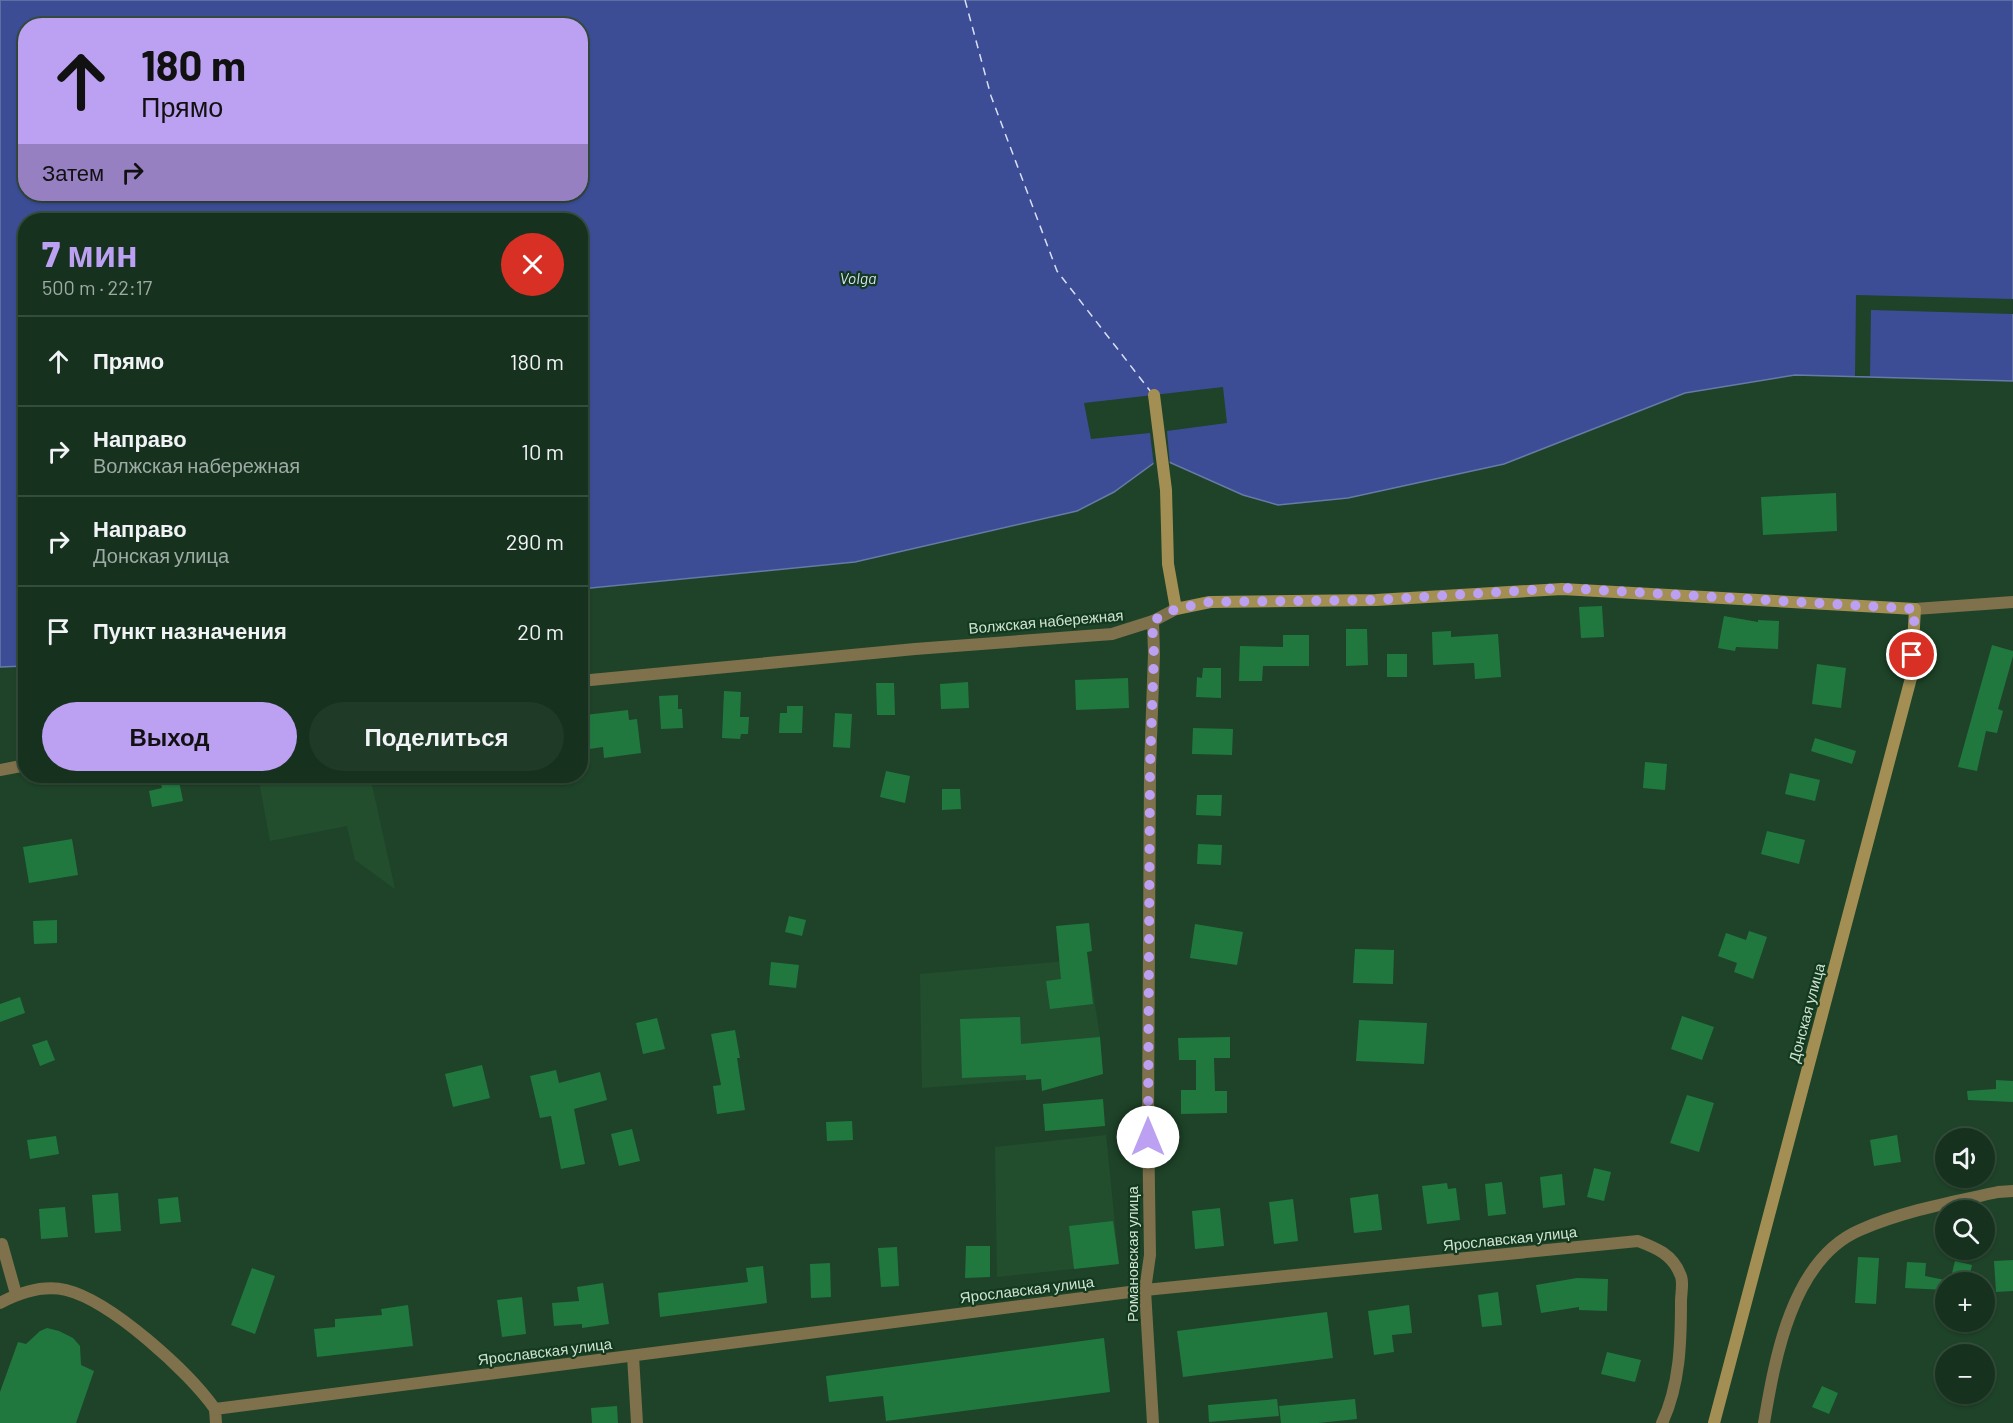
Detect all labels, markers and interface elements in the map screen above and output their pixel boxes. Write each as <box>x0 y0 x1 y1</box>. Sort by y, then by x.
text: 180 m <box>141 39 246 89</box>
icon: ahead <box>42 42 120 120</box>
text: Прямо <box>141 90 223 122</box>
icon: right <box>116 156 149 189</box>
text: Затем <box>42 159 104 185</box>
text: 7 мин <box>42 231 138 274</box>
button: close <box>501 233 564 296</box>
water label: Volga <box>839 268 877 287</box>
text: 500 m · 22:17 <box>42 275 152 299</box>
icon: ahead <box>42 345 75 378</box>
text: Прямо <box>93 347 164 373</box>
text: 180 m <box>510 348 564 374</box>
text: Направо <box>93 425 187 451</box>
icon: right <box>42 435 75 468</box>
text: 10 m <box>521 438 564 464</box>
text: Волжская набережная <box>93 453 300 477</box>
text: Направо <box>93 515 187 541</box>
icon: right <box>42 525 75 558</box>
text: 290 m <box>506 528 564 554</box>
text: Донская улица <box>93 543 229 567</box>
street label: Волжская набережная <box>968 605 1124 637</box>
icon: arrive <box>42 615 75 648</box>
text: Пункт назначения <box>93 617 287 643</box>
text: 20 m <box>517 618 564 644</box>
pin <box>1886 629 1937 680</box>
icon: arrive <box>1895 638 1928 671</box>
button: Выход <box>42 702 297 771</box>
button: Поделиться <box>309 702 564 771</box>
street label: Донская улица <box>1784 960 1828 1064</box>
position arrow <box>1116 1105 1180 1169</box>
map controls <box>1935 1128 1995 1404</box>
button: sound <box>1935 1128 1995 1188</box>
street label: Романовская улица <box>1123 1185 1141 1322</box>
button: search <box>1935 1200 1995 1260</box>
street label: Ярославская улица <box>1442 1222 1579 1254</box>
street label: Ярославская улица <box>959 1272 1096 1306</box>
button: + <box>1935 1272 1995 1332</box>
street label: Ярославская улица <box>477 1334 614 1368</box>
button: − <box>1935 1344 1995 1404</box>

